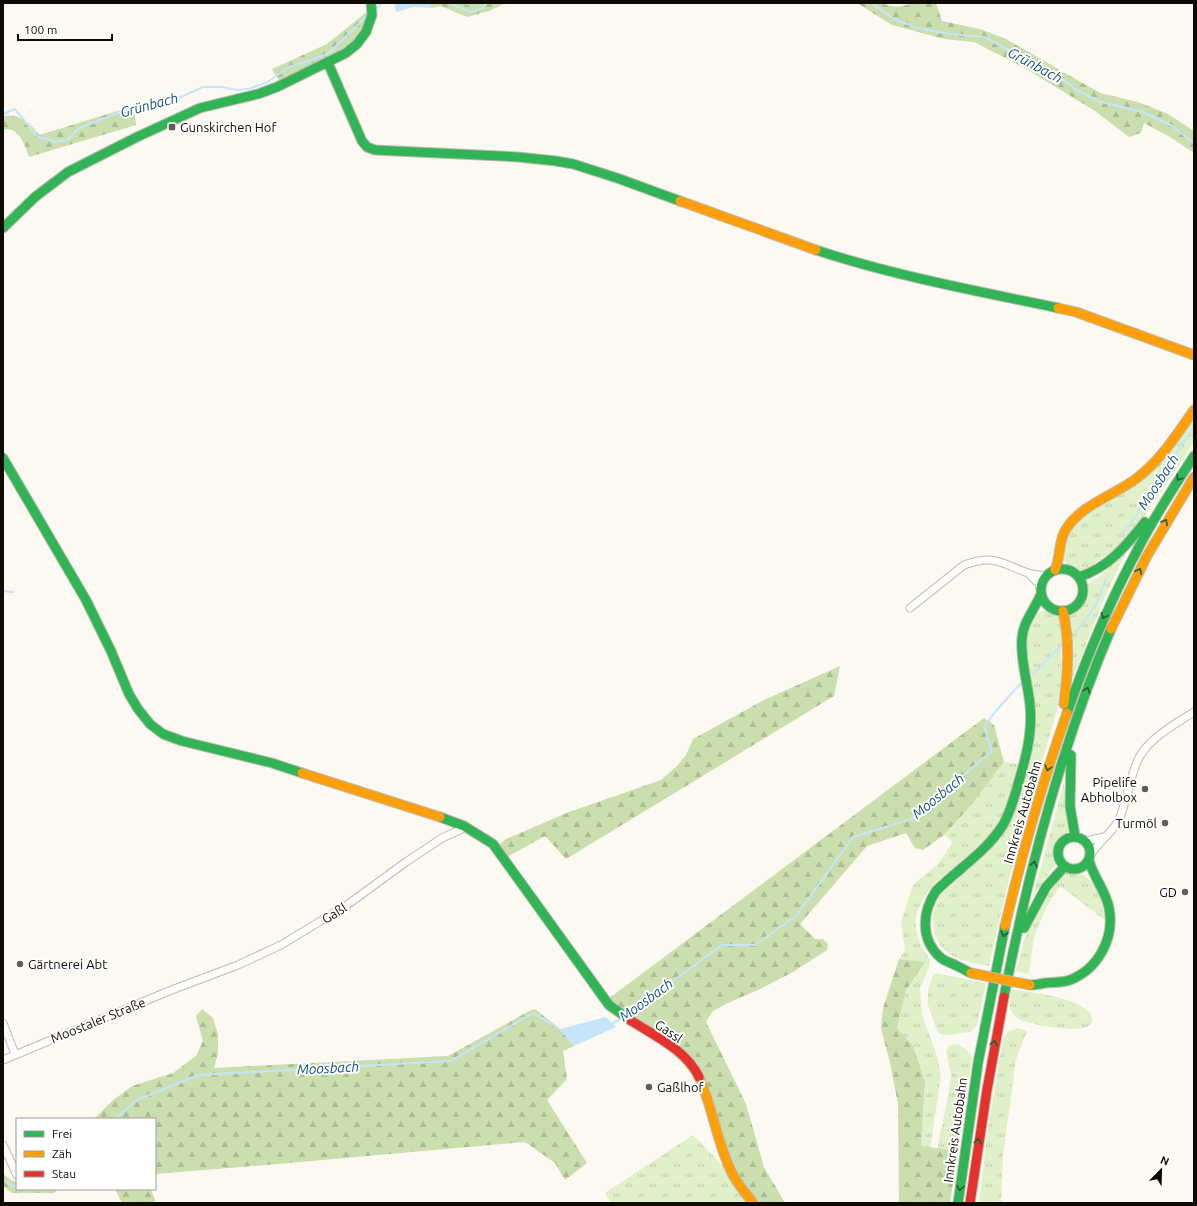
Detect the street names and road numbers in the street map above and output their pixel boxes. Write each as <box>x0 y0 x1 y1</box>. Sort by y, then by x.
street label: Innkreis Autobahn <box>1001 759 1043 865</box>
street label: Gaßl <box>319 900 349 926</box>
street label: Moostaler Straße <box>49 995 147 1045</box>
street label: Gassl <box>653 1017 686 1046</box>
street label: Innkreis Autobahn <box>941 1076 969 1184</box>

